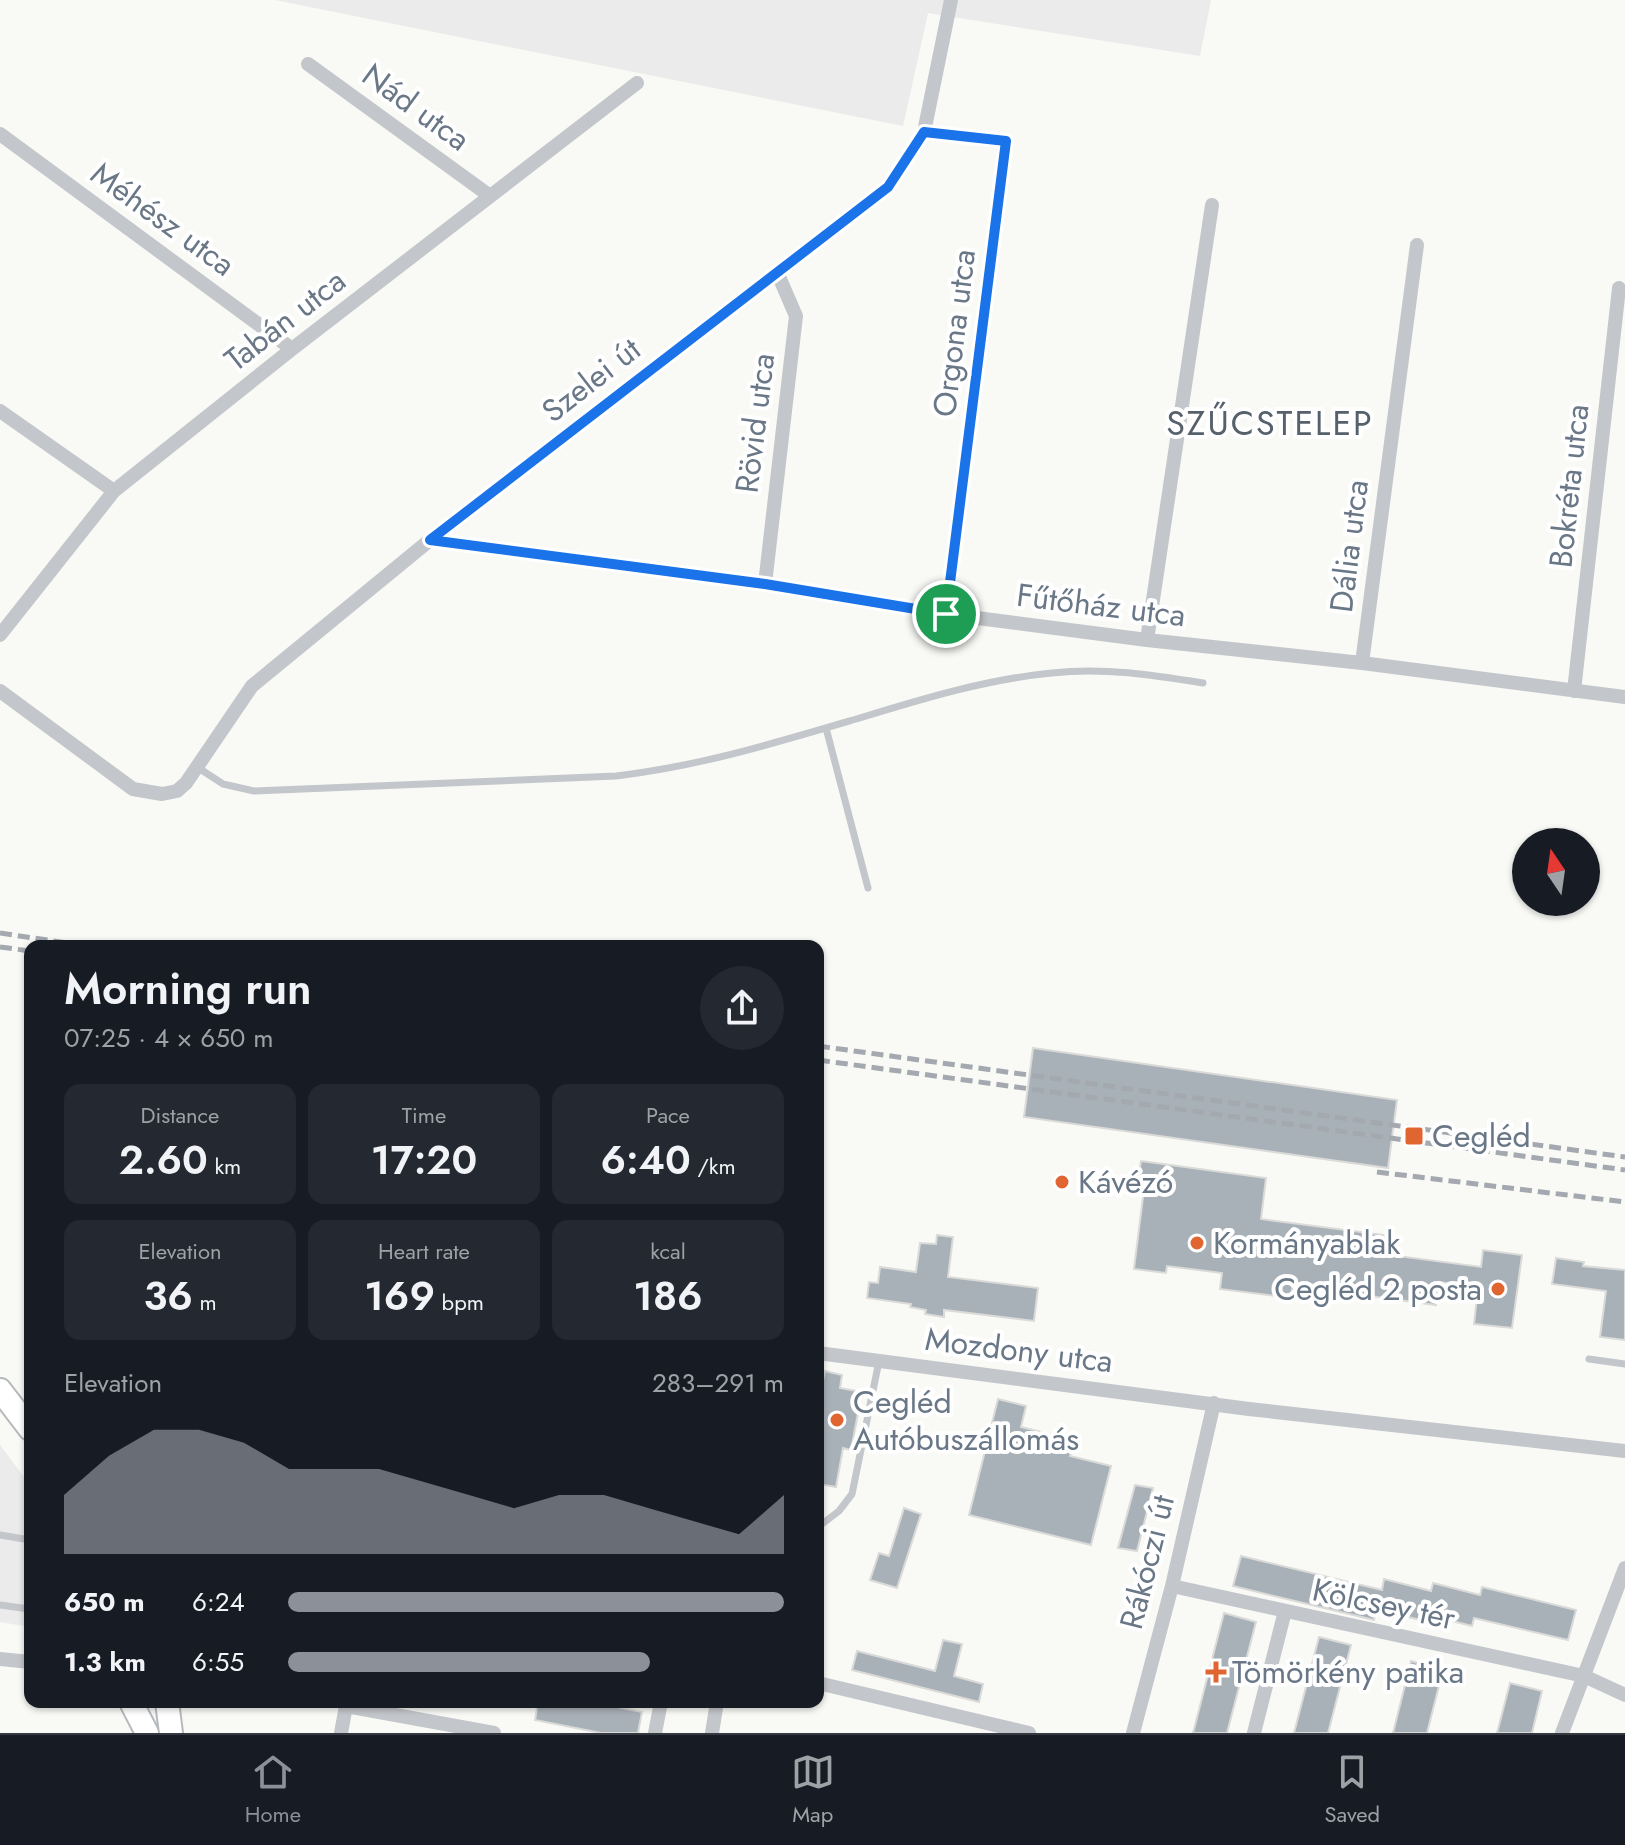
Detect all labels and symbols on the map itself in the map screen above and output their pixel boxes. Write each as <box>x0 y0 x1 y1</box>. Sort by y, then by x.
street label: Nád utca <box>353 52 479 162</box>
street label: Méhész utca <box>81 151 245 287</box>
street label: Orgona utca <box>921 247 987 419</box>
street label: Tabán utca <box>215 258 355 382</box>
street label: Szelei út <box>532 326 651 433</box>
street label: Rövid utca <box>724 351 786 495</box>
district label: SZŰCSTELEP <box>1166 399 1374 448</box>
street label: Bokréta utca <box>1538 402 1600 570</box>
street label: Dália utca <box>1318 477 1380 615</box>
street label: Fűtőház utca <box>1014 572 1188 638</box>
pin <box>912 580 980 648</box>
north arrow <box>1512 828 1600 916</box>
place label: Cegléd <box>1432 1113 1531 1159</box>
marker: Cegléd <box>1403 1125 1425 1147</box>
place label: Kávézó <box>1078 1159 1173 1205</box>
marker: Kávézó <box>1053 1173 1071 1191</box>
place label: Kormányablak <box>1213 1220 1401 1266</box>
marker: Kormányablak <box>1188 1234 1206 1252</box>
place label: Cegléd 2 posta <box>1274 1266 1482 1312</box>
marker: Cegléd 2 posta <box>1489 1280 1507 1298</box>
street label: Mozdony utca <box>922 1316 1116 1384</box>
place label: Cegléd Autóbuszállomás <box>853 1379 1079 1462</box>
marker: Cegléd Autóbuszállomás <box>828 1411 846 1429</box>
street label: Rákóczi út <box>1108 1490 1186 1634</box>
street label: Kölcsey tér <box>1308 1566 1460 1642</box>
place label: Tömörkény patika <box>1232 1649 1464 1695</box>
marker: Tömörkény patika <box>1207 1663 1225 1681</box>

